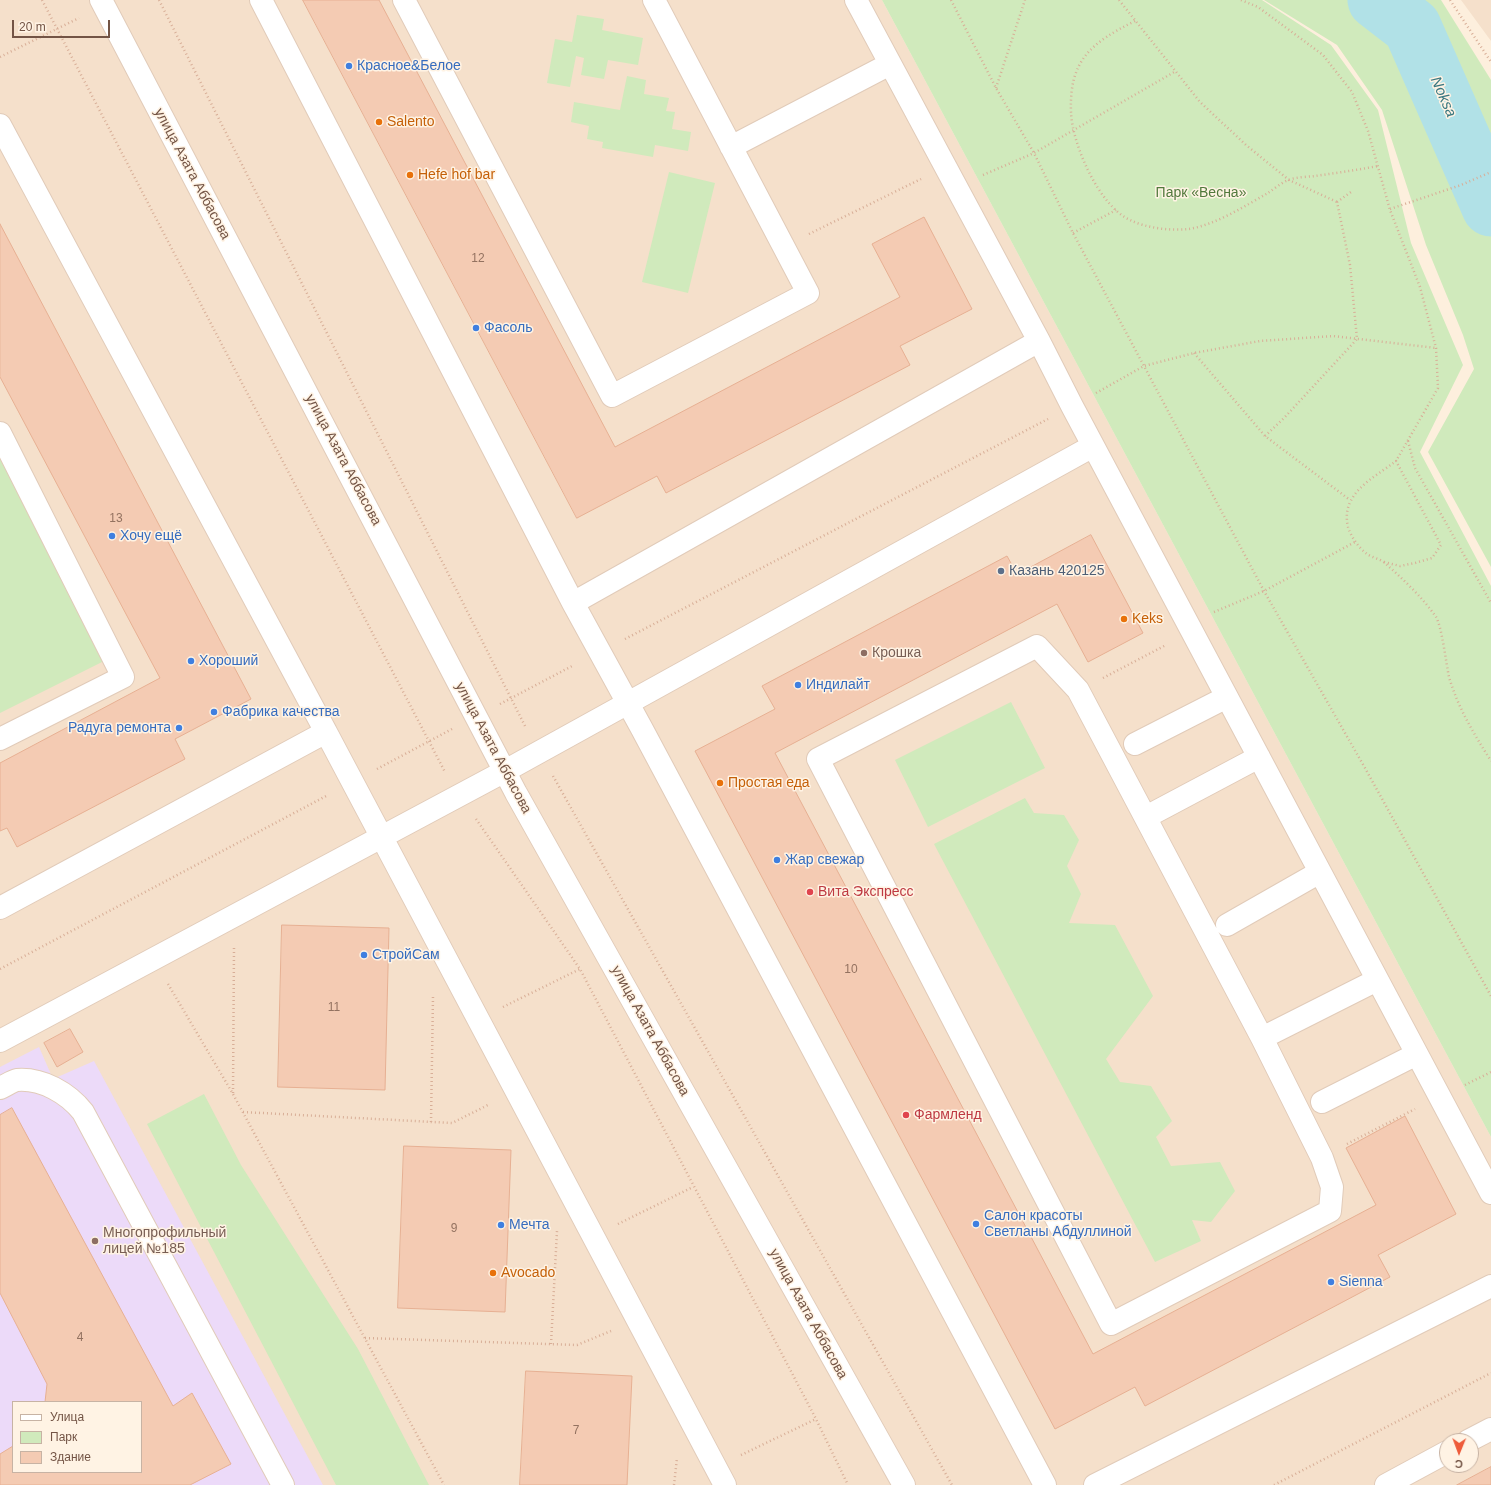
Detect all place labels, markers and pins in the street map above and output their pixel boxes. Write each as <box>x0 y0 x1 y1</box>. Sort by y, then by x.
place label: Красное&Белое <box>357 58 461 74</box>
marker: Красное&Белое <box>344 61 354 71</box>
place label: Salento <box>387 114 434 130</box>
marker: Salento <box>374 117 384 127</box>
place label: Hefe hof bar <box>418 167 495 183</box>
marker: Hefe hof bar <box>405 170 415 180</box>
place label: Фасоль <box>484 320 533 336</box>
marker: Фасоль <box>471 323 481 333</box>
place label: Хочу ещё <box>120 528 182 544</box>
marker: Хочу ещё <box>107 531 117 541</box>
place label: Казань 420125 <box>1009 563 1105 579</box>
marker: Казань 420125 <box>996 566 1006 576</box>
place label: Keks <box>1132 611 1163 627</box>
marker: Keks <box>1119 614 1129 624</box>
place label: Крошка <box>872 645 921 661</box>
marker: Крошка <box>859 648 869 658</box>
place label: Хороший <box>199 653 258 669</box>
marker: Хороший <box>186 656 196 666</box>
place label: Индилайт <box>806 677 870 693</box>
marker: Индилайт <box>793 680 803 690</box>
place label: Фабрика качества <box>222 704 340 720</box>
marker: Фабрика качества <box>209 707 219 717</box>
place label: Радуга ремонта <box>68 720 171 736</box>
marker: Радуга ремонта <box>174 723 184 733</box>
place label: Простая еда <box>728 775 810 791</box>
marker: Простая еда <box>715 778 725 788</box>
place label: Жар свежар <box>785 852 864 868</box>
marker: Жар свежар <box>772 855 782 865</box>
place label: Вита Экспресс <box>818 884 914 900</box>
marker: Вита Экспресс <box>805 887 815 897</box>
place label: СтройСам <box>372 947 440 963</box>
marker: СтройСам <box>359 950 369 960</box>
place label: Фармленд <box>914 1107 982 1123</box>
marker: Фармленд <box>901 1110 911 1120</box>
place label: Салон красоты Светланы Абдуллиной <box>984 1208 1132 1240</box>
place label: Мечта <box>509 1217 549 1233</box>
marker: Салон красоты Светланы Абдуллиной <box>971 1219 981 1229</box>
marker: Мечта <box>496 1220 506 1230</box>
place label: Многопрофильный лицей №185 <box>103 1225 226 1258</box>
marker: Многопрофильный лицей №185 <box>90 1236 100 1246</box>
place label: Avocado <box>501 1265 555 1281</box>
marker: Avocado <box>488 1268 498 1278</box>
place label: Sienna <box>1339 1274 1383 1290</box>
marker: Sienna <box>1326 1277 1336 1287</box>

